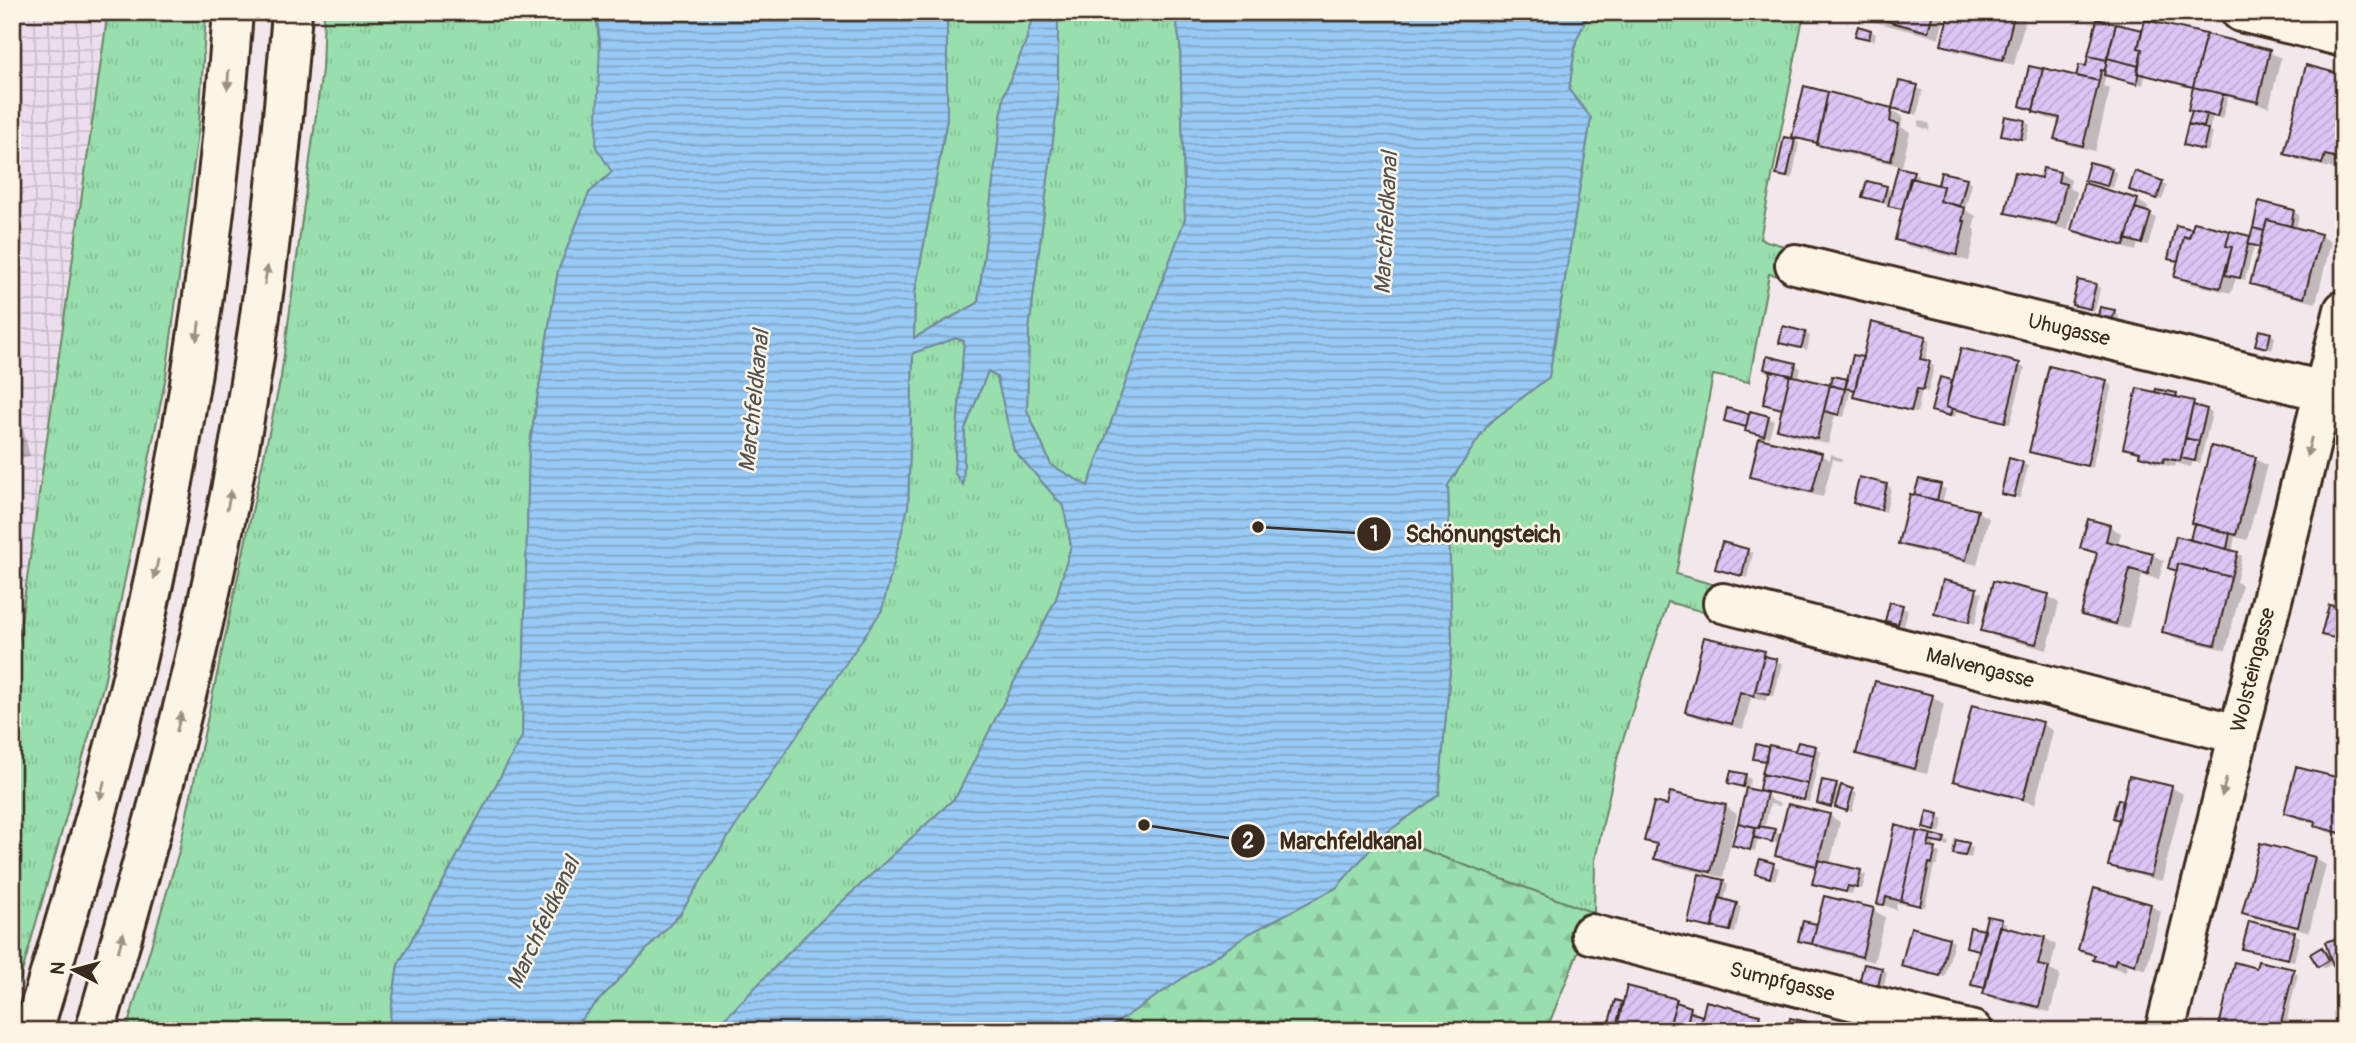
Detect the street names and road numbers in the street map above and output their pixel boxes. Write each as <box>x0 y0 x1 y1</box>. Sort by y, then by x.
street label: Uhugasse <box>2025 307 2113 353</box>
street label: Wolsteingasse <box>2225 604 2282 735</box>
street label: Malvengasse <box>1923 642 2038 695</box>
street label: Sumpfgasse <box>1727 956 1838 1008</box>

